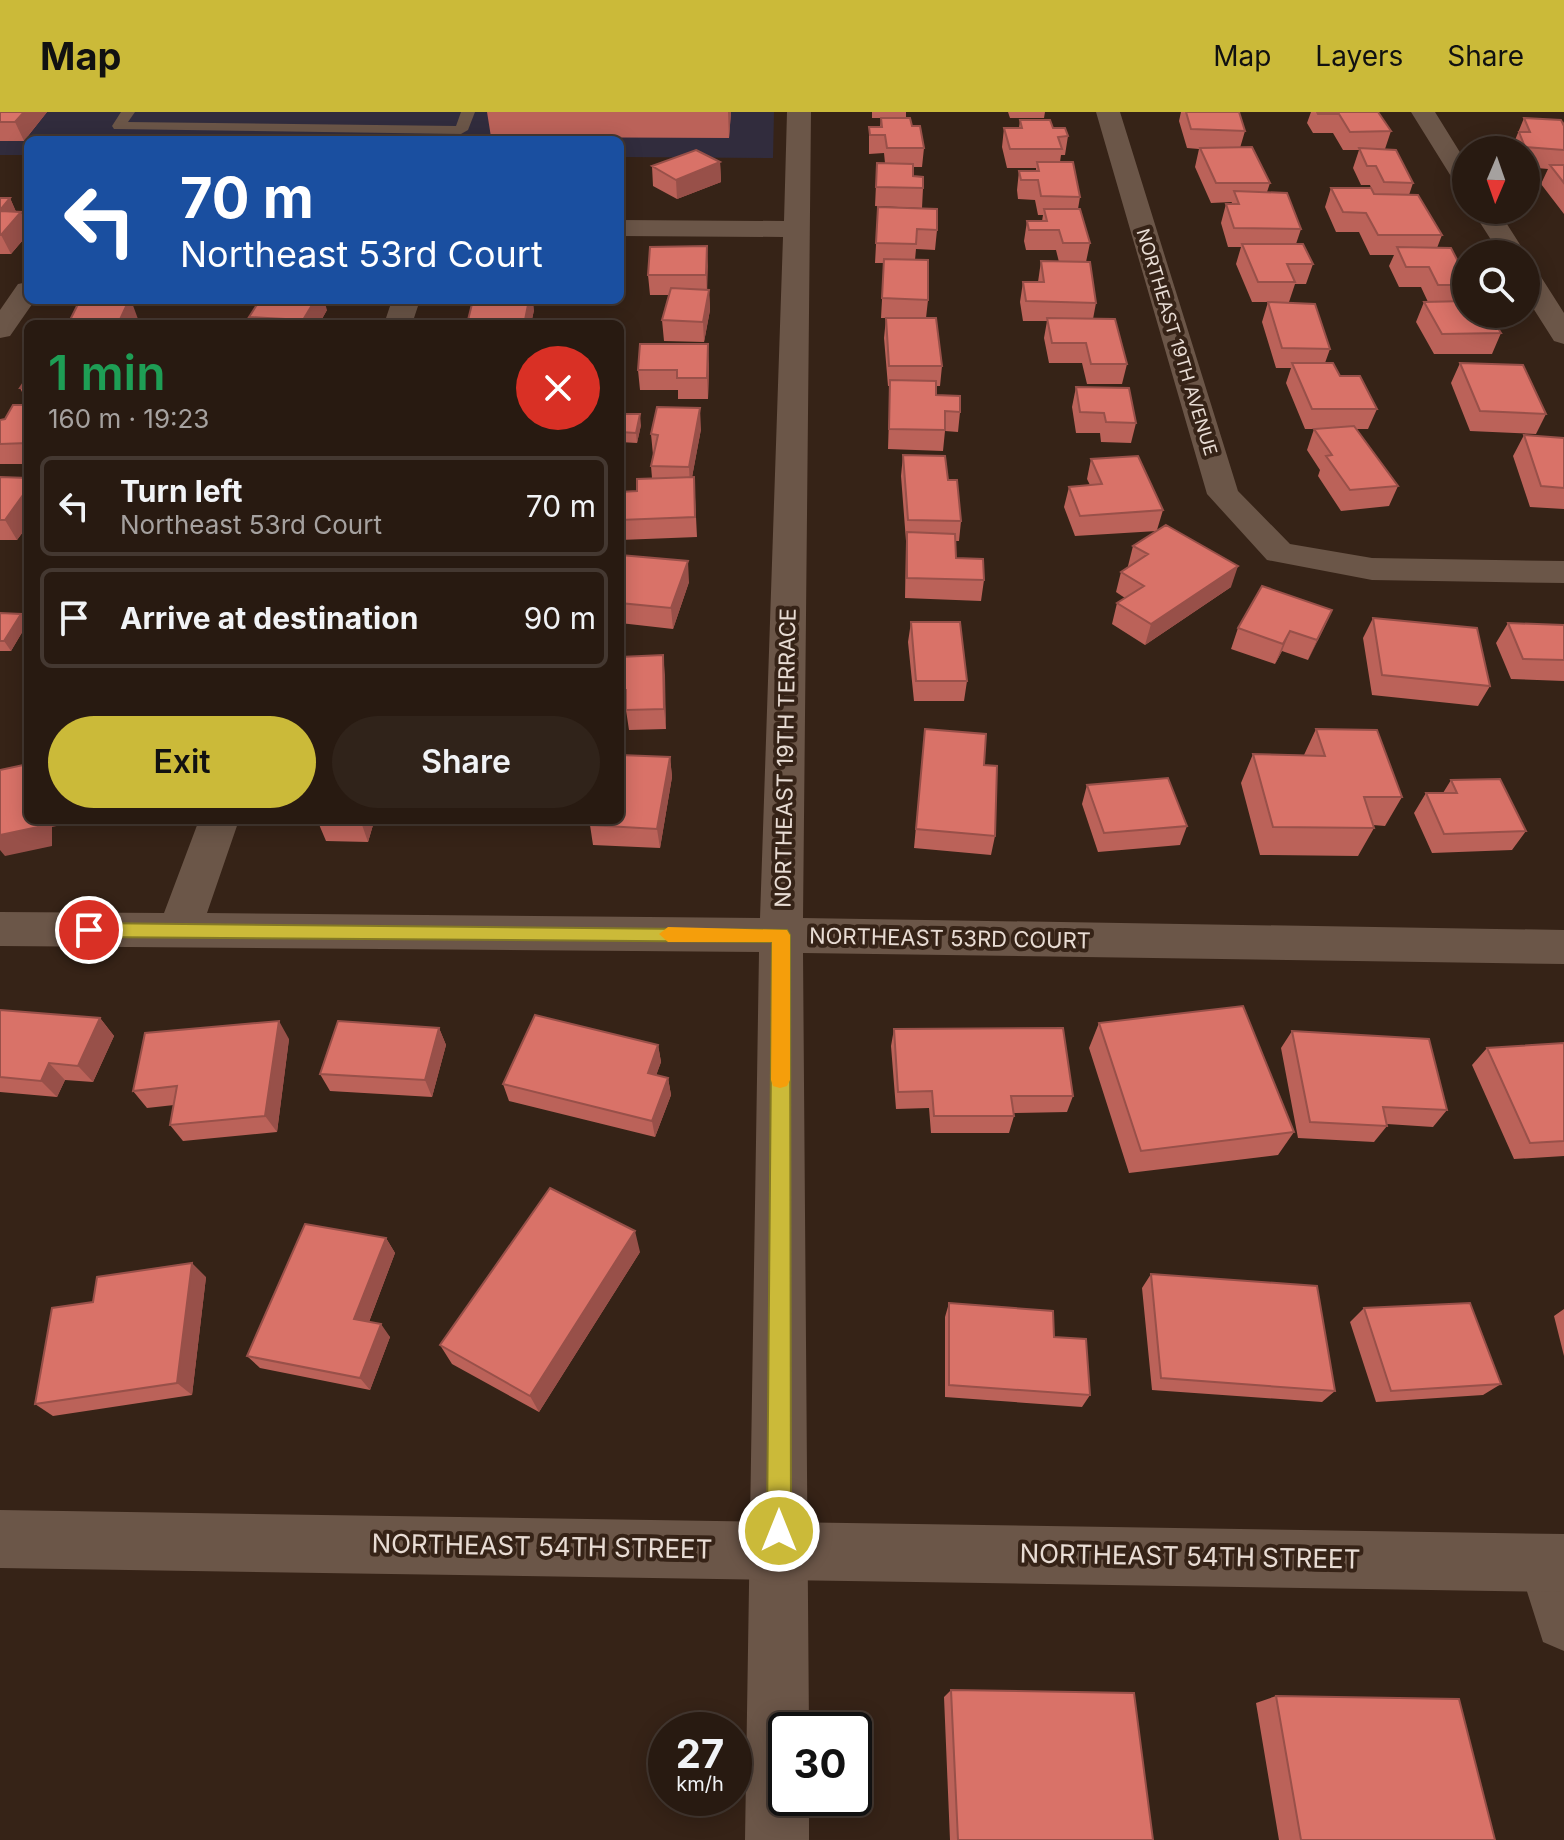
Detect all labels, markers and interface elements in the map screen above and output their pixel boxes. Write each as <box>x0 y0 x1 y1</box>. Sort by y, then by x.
text: Map <box>40 33 121 79</box>
text: Map <box>1213 39 1271 73</box>
text: Layers <box>1315 39 1403 73</box>
text: Share <box>1447 39 1524 73</box>
north arrow <box>1452 136 1540 224</box>
map controls <box>1452 136 1540 328</box>
text: 70 m <box>180 164 314 232</box>
icon: left <box>48 168 152 272</box>
street label: NORTHEAST 19TH AVENUE <box>1132 226 1222 458</box>
text: Northeast 53rd Court <box>180 232 543 276</box>
button: search <box>1452 240 1540 328</box>
text: 1 min <box>48 343 166 402</box>
button: close <box>516 346 600 430</box>
text: 160 m · 19:23 <box>48 403 209 434</box>
text: Turn left <box>120 473 242 509</box>
icon: left <box>52 484 96 528</box>
text: 70 m <box>526 488 596 524</box>
text: Northeast 53rd Court <box>120 509 382 540</box>
icon: arrive <box>52 596 96 640</box>
text: Arrive at destination <box>120 600 418 636</box>
text: 90 m <box>524 600 596 636</box>
street label: NORTHEAST 19TH TERRACE <box>769 608 801 908</box>
button: Exit <box>48 716 316 808</box>
button: Share <box>332 716 600 808</box>
pin <box>55 896 123 964</box>
icon: arrive <box>67 908 111 952</box>
street label: NORTHEAST 53RD COURT <box>809 923 1091 953</box>
position arrow <box>737 1489 821 1573</box>
street label: NORTHEAST 54TH STREET <box>371 1528 713 1564</box>
street label: NORTHEAST 54TH STREET <box>1019 1538 1361 1574</box>
speed limit sign: 30 <box>768 1712 872 1816</box>
text: 27 <box>676 1729 724 1778</box>
text: km/h <box>676 1772 724 1796</box>

